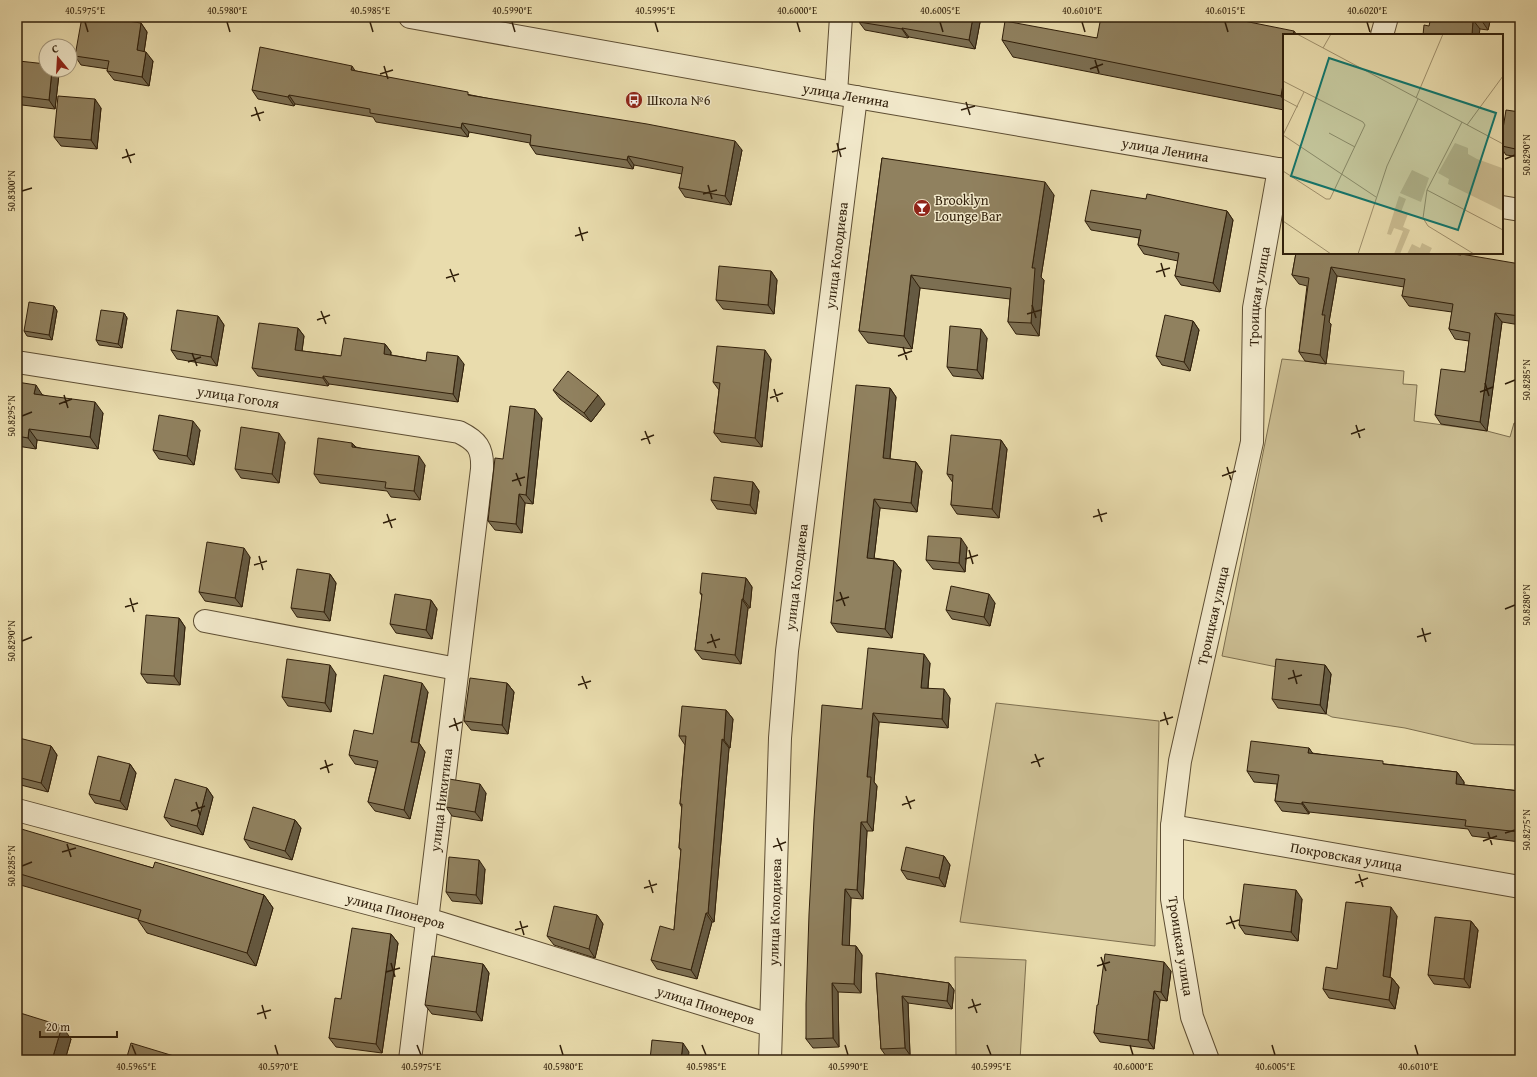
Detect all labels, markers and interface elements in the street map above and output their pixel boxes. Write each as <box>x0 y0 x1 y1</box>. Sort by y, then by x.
text: 40.5975°E <box>65 3 105 18</box>
text: 40.5980°E <box>207 3 247 18</box>
text: 40.5985°E <box>350 3 390 18</box>
text: 40.5990°E <box>492 3 532 18</box>
text: 40.5995°E <box>635 3 675 18</box>
text: 40.6000°E <box>777 3 817 18</box>
text: 40.6005°E <box>920 3 960 18</box>
text: 40.6010°E <box>1062 3 1102 18</box>
text: 40.6015°E <box>1205 3 1245 18</box>
text: 40.6020°E <box>1347 3 1387 18</box>
inset map <box>1283 34 1503 254</box>
north arrow <box>38 38 78 78</box>
text: С <box>49 40 60 57</box>
street label: улица Ленина <box>800 77 891 113</box>
bus stop icon: Школа №6 <box>624 90 644 110</box>
place label: Школа №6 <box>647 90 711 110</box>
street label: улица Ленина <box>1120 132 1211 167</box>
text: 50.8290°N <box>1519 134 1534 176</box>
text: 50.8300°N <box>4 170 19 212</box>
place label: Brooklyn Lounge Bar <box>935 190 1002 226</box>
bar icon: Brooklyn Lounge Bar <box>912 198 932 218</box>
street label: улица Колодиева <box>820 201 853 311</box>
street label: Троицкая улица <box>1243 245 1275 347</box>
text: 50.8285°N <box>1519 359 1534 401</box>
street label: улица Гоголя <box>195 381 281 413</box>
text: 50.8295°N <box>4 395 19 437</box>
street label: улица Колодиева <box>780 522 813 633</box>
street label: Троицкая улица <box>1192 564 1234 667</box>
text: 50.8280°N <box>1519 584 1534 626</box>
text: 50.8290°N <box>4 620 19 662</box>
street label: улица Никитина <box>425 747 457 854</box>
text: 50.8275°N <box>1519 809 1534 851</box>
street label: Покровская улица <box>1289 837 1404 876</box>
text: 50.8285°N <box>4 845 19 887</box>
street label: улица Колодиева <box>763 858 786 967</box>
street label: улица Пионеров <box>343 888 448 934</box>
street label: Троицкая улица <box>1163 895 1199 998</box>
street label: улица Пионеров <box>653 980 757 1030</box>
scale bar <box>40 1013 117 1039</box>
text: 20 m <box>46 1018 70 1035</box>
text: 40.5965°E <box>116 1059 156 1074</box>
text: 40.5970°E <box>258 1059 298 1074</box>
text: 40.5975°E <box>401 1059 441 1074</box>
text: 40.5980°E <box>543 1059 583 1074</box>
text: 40.5985°E <box>686 1059 726 1074</box>
text: 40.5990°E <box>828 1059 868 1074</box>
text: 40.5995°E <box>971 1059 1011 1074</box>
text: 40.6000°E <box>1113 1059 1153 1074</box>
text: 40.6005°E <box>1255 1059 1295 1074</box>
text: 40.6010°E <box>1398 1059 1438 1074</box>

